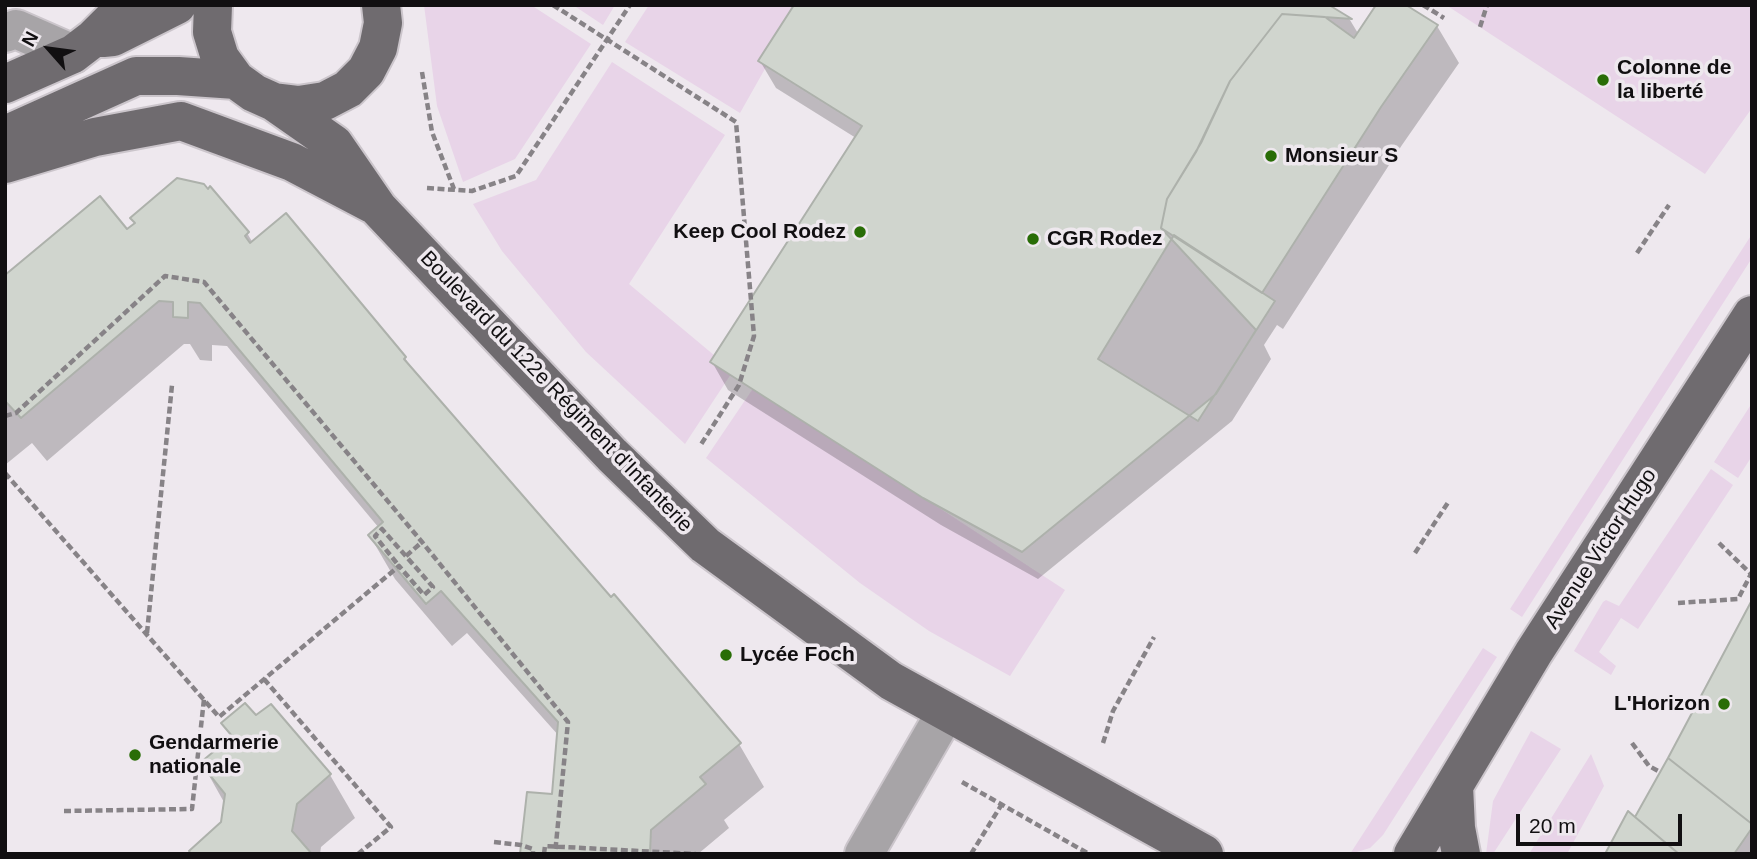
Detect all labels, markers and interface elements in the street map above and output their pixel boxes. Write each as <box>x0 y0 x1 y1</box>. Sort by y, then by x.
north arrow <box>14 14 84 84</box>
text: N <box>18 28 43 50</box>
place label: Colonne de la liberté <box>1617 55 1731 105</box>
marker: Colonne de la liberté <box>1595 72 1611 88</box>
place label: Monsieur S <box>1285 143 1398 169</box>
marker: Monsieur S <box>1263 148 1279 164</box>
place label: Keep Cool Rodez <box>673 219 846 245</box>
marker: Keep Cool Rodez <box>852 224 868 240</box>
place label: CGR Rodez <box>1047 226 1162 252</box>
marker: CGR Rodez <box>1025 231 1041 247</box>
street label: Boulevard du 122e Régiment d'Infanterie <box>415 246 697 538</box>
street label: Avenue Victor Hugo <box>1540 464 1662 634</box>
place label: Lycée Foch <box>740 642 855 668</box>
marker: Lycée Foch <box>718 647 734 663</box>
place label: L'Horizon <box>1614 691 1710 717</box>
marker: L'Horizon <box>1716 696 1732 712</box>
place label: Gendarmerie nationale <box>149 730 279 780</box>
marker: Gendarmerie nationale <box>127 747 143 763</box>
scale bar <box>1519 800 1685 844</box>
text: 20 m <box>1529 814 1576 837</box>

